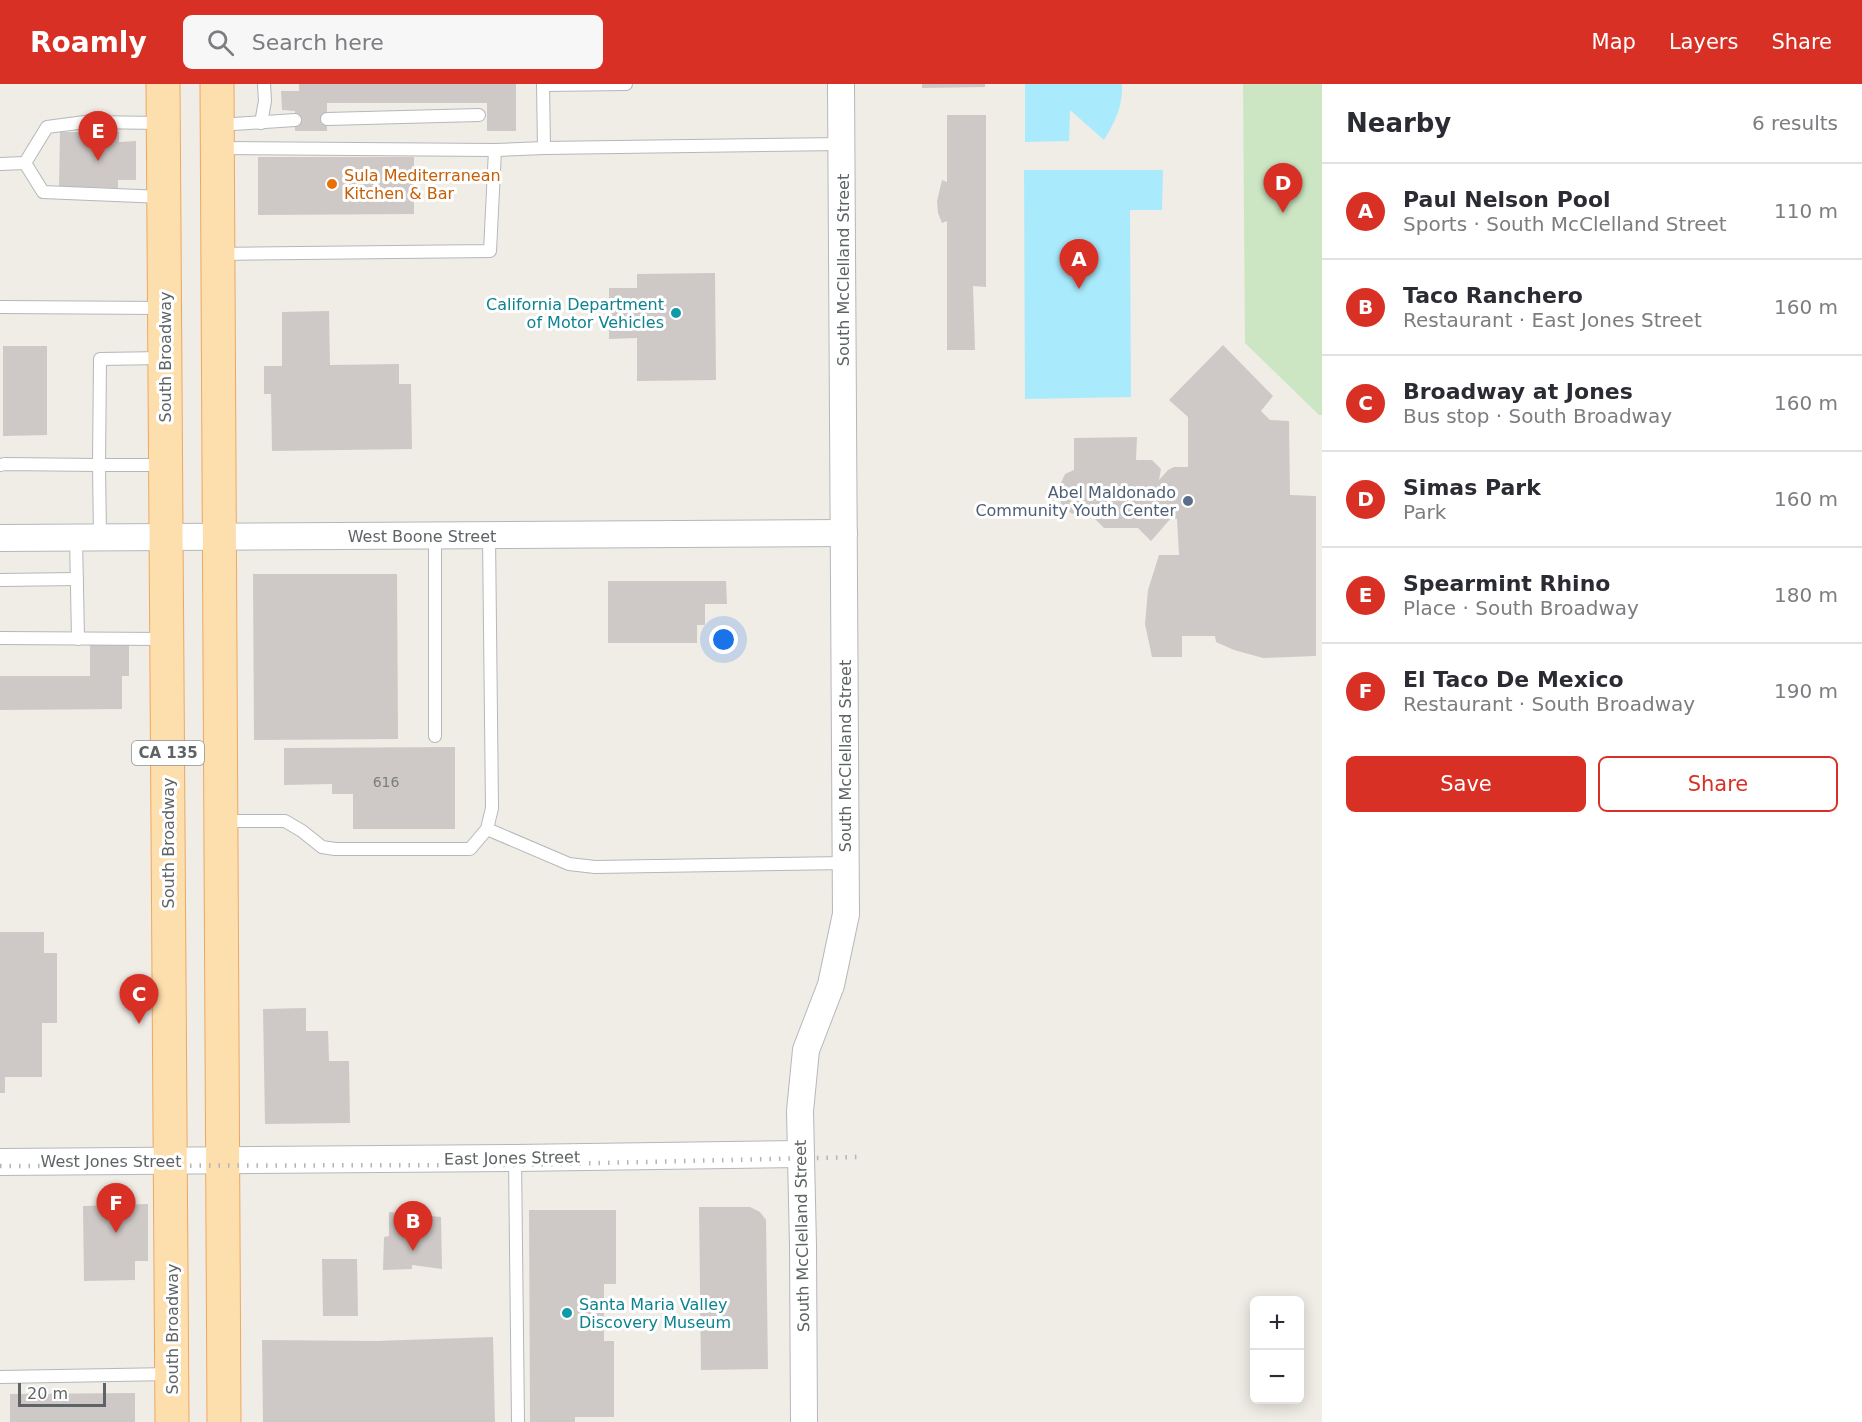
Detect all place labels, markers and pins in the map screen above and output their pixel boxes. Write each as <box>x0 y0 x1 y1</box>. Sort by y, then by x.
pin: E <box>78 112 118 161</box>
pin: D <box>1264 164 1302 213</box>
place label: Sula Mediterranean Kitchen & Bar <box>344 166 501 203</box>
marker: Sula Mediterranean Kitchen & Bar <box>325 177 339 191</box>
pin: A <box>1060 240 1098 289</box>
place label: California Department of Motor Vehicles <box>486 295 664 332</box>
marker: California Department of Motor Vehicles <box>669 306 683 320</box>
place label: Abel Maldonado Community Youth Center <box>975 483 1176 520</box>
marker: Abel Maldonado Community Youth Center <box>1181 494 1195 508</box>
pin: C <box>120 974 158 1024</box>
pin: F <box>96 1184 136 1233</box>
pin: B <box>394 1202 432 1251</box>
place label: Santa Maria Valley Discovery Museum <box>579 1295 731 1332</box>
marker: Santa Maria Valley Discovery Museum <box>560 1306 574 1320</box>

